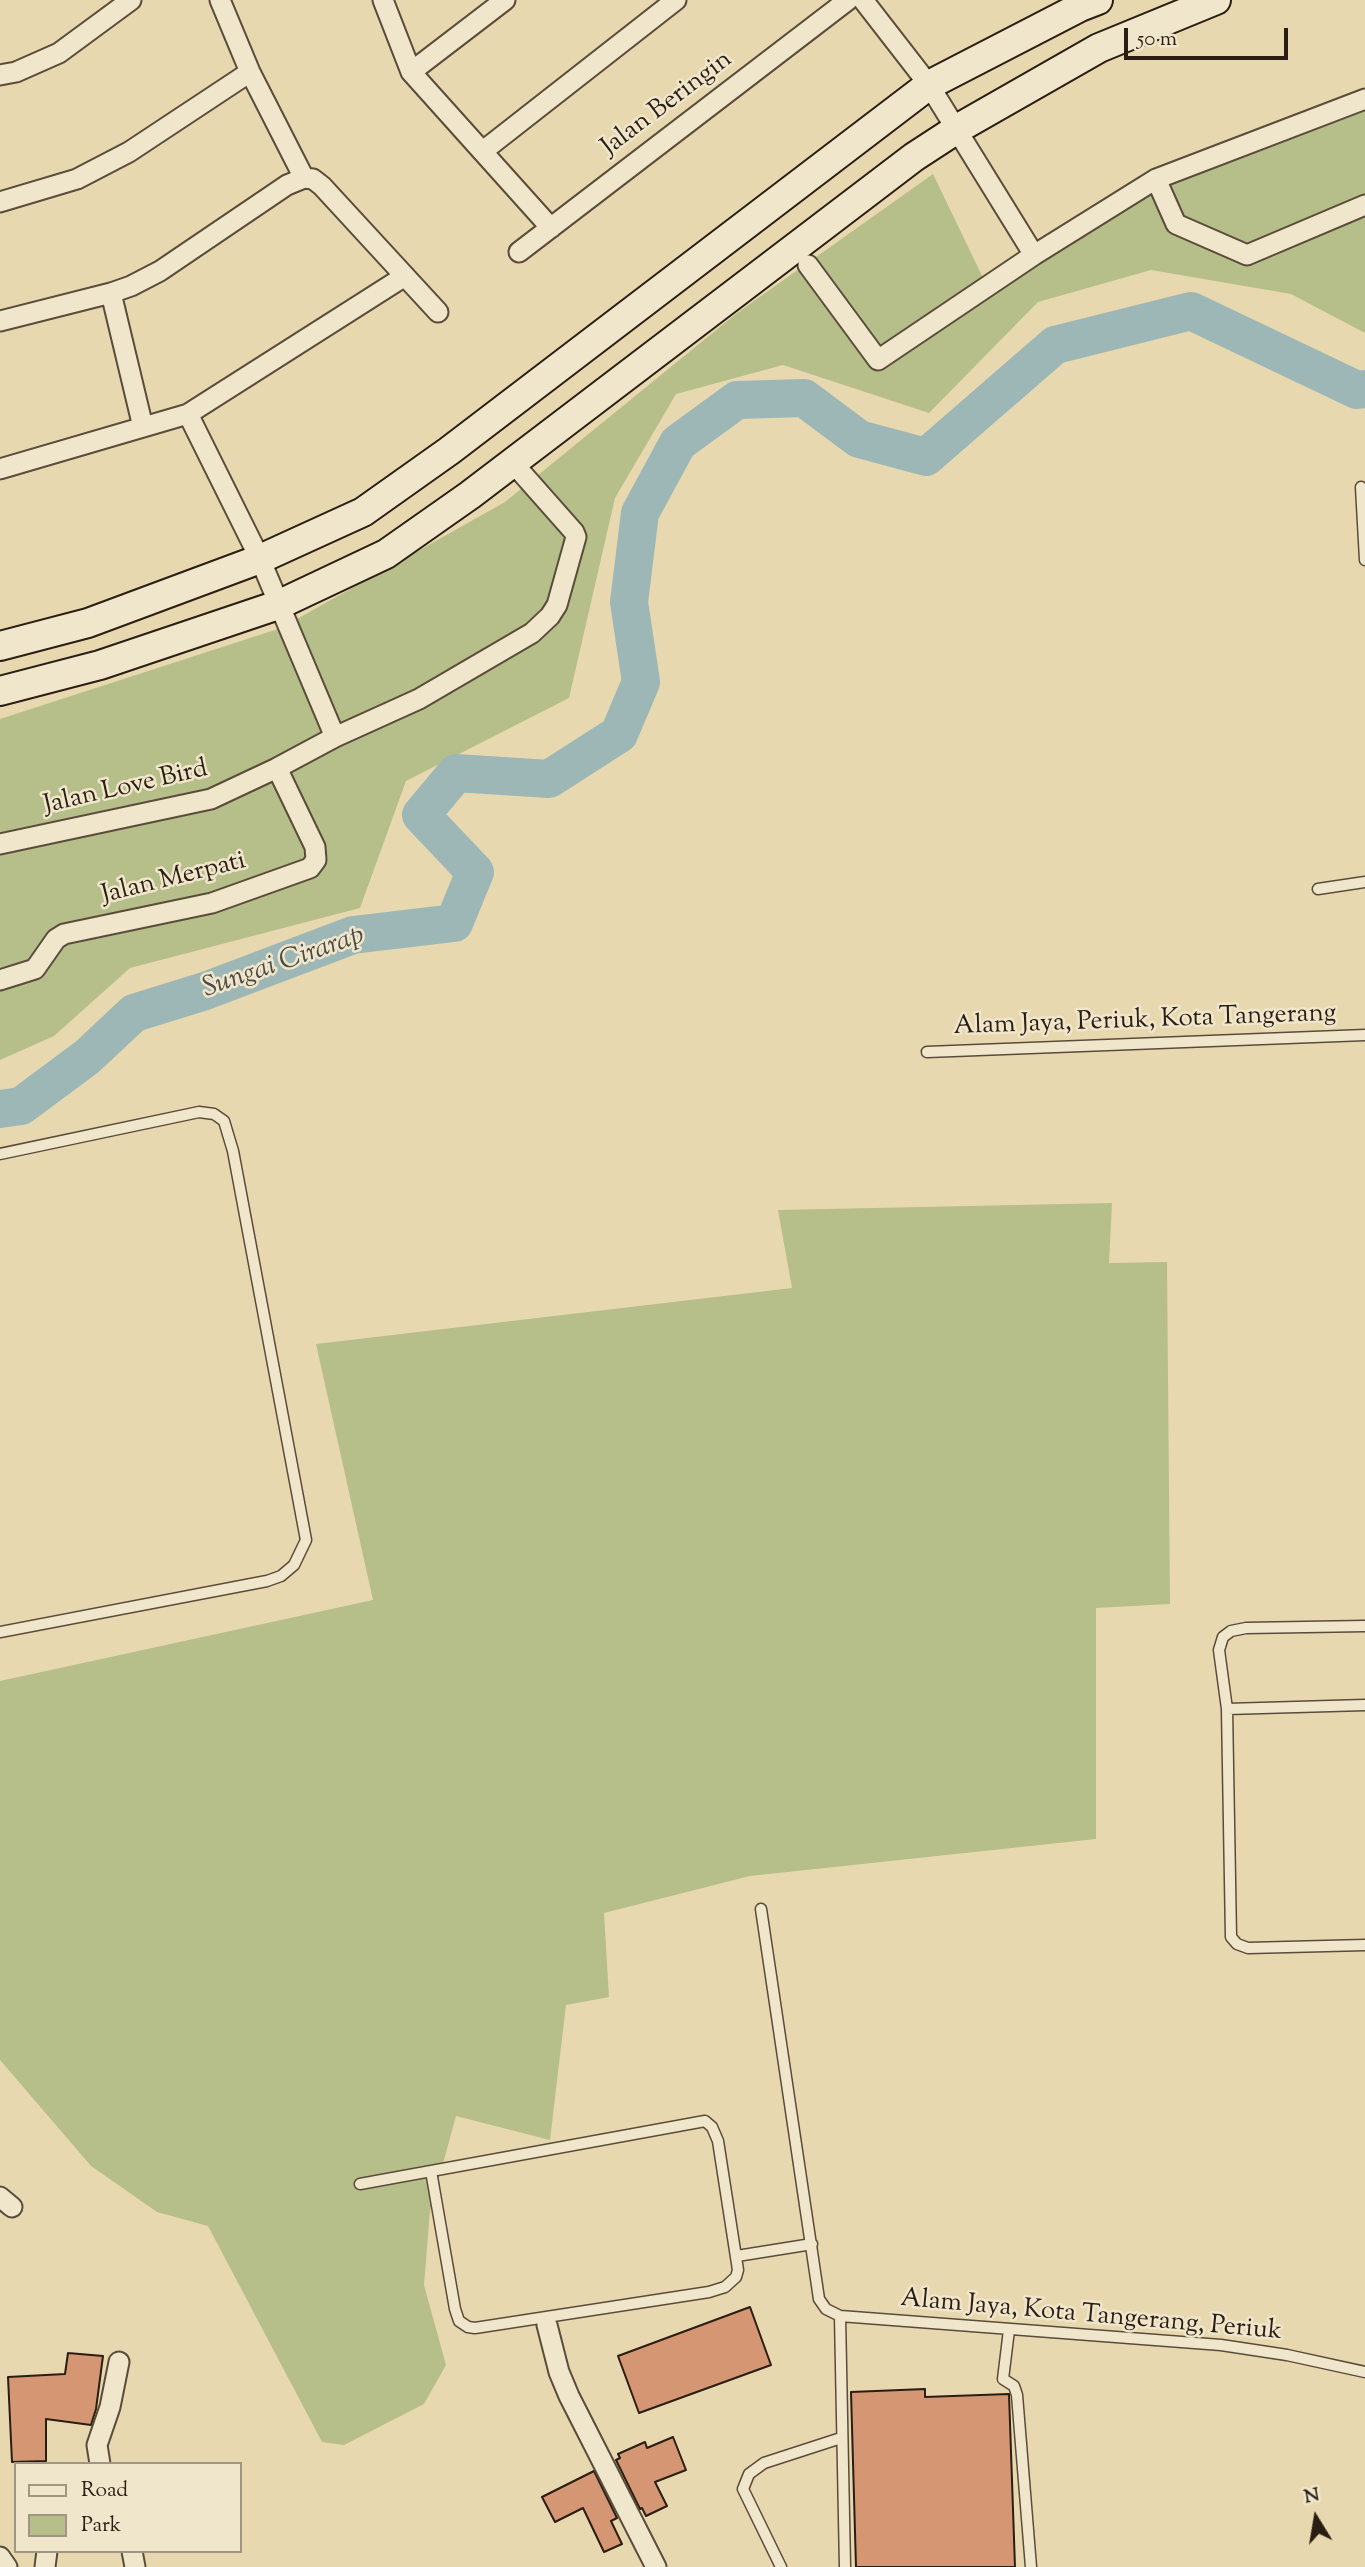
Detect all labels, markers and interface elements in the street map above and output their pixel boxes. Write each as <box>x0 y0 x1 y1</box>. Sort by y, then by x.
scale bar <box>1127 14 1292 58</box>
text: 50 m <box>1137 25 1177 55</box>
street label: Jalan Beringin <box>596 46 740 164</box>
street label: Jalan Love Bird <box>41 755 211 823</box>
street label: Jalan Merpati <box>99 847 249 913</box>
water label: Sungai Cirarap <box>199 921 369 1007</box>
street label: Alam Jaya, Periuk, Kota Tangerang <box>953 1000 1337 1044</box>
street label: Alam Jaya, Kota Tangerang, Periuk <box>899 2285 1283 2349</box>
legend <box>14 2462 242 2553</box>
text: Road <box>81 2476 128 2506</box>
text: N <box>1302 2482 1322 2512</box>
north arrow <box>1281 2483 1351 2553</box>
text: Park <box>81 2511 121 2541</box>

